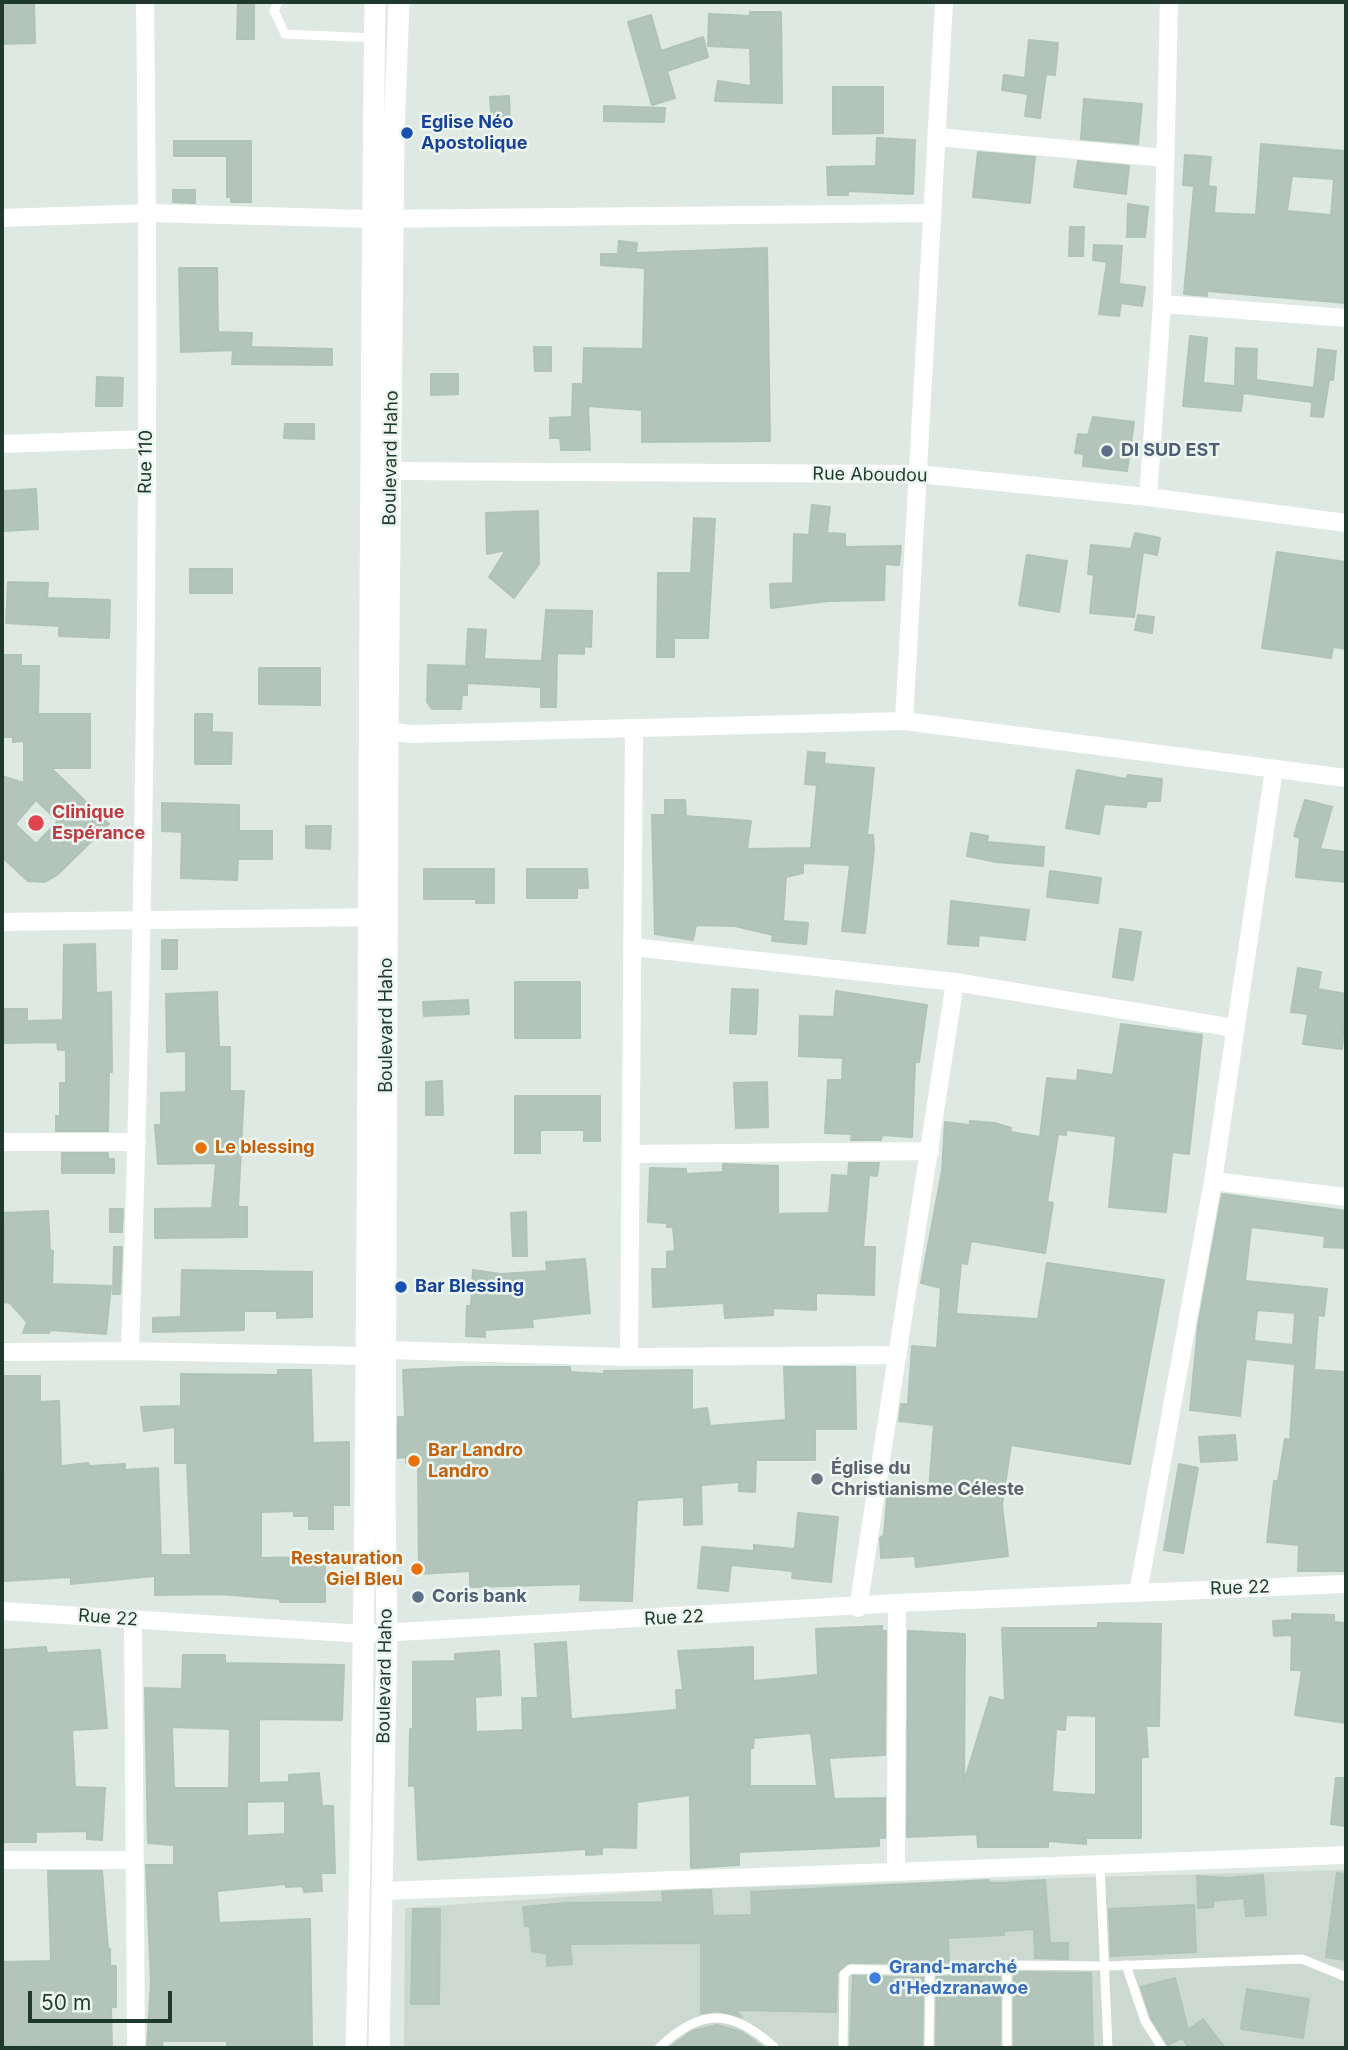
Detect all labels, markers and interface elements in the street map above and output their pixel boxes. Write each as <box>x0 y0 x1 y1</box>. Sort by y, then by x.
place label: Eglise Néo Apostolique <box>421 112 527 154</box>
marker: Eglise Néo Apostolique <box>399 125 415 141</box>
street label: Boulevard Haho <box>379 390 403 526</box>
street label: Rue 110 <box>135 430 157 494</box>
place label: DI SUD EST <box>1121 440 1220 462</box>
marker: DI SUD EST <box>1099 443 1115 459</box>
street label: Rue Aboudou <box>812 463 928 487</box>
place label: Clinique Espérance <box>52 802 145 844</box>
marker: Clinique Espérance <box>26 813 46 833</box>
street label: Boulevard Haho <box>376 957 398 1093</box>
place label: Le blessing <box>215 1137 315 1159</box>
marker: Le blessing <box>193 1140 209 1156</box>
place label: Bar Blessing <box>415 1276 524 1298</box>
marker: Bar Blessing <box>393 1279 409 1295</box>
place label: Bar Landro Landro <box>428 1440 523 1482</box>
marker: Bar Landro Landro <box>406 1453 422 1469</box>
place label: Église du Christianisme Céleste <box>831 1458 1024 1500</box>
marker: Église du Christianisme Céleste <box>809 1471 825 1487</box>
place label: Restauration Giel Bleu <box>291 1548 403 1590</box>
marker: Restauration Giel Bleu <box>409 1561 425 1577</box>
street label: Rue 22 <box>1210 1576 1270 1600</box>
place label: Coris bank <box>432 1586 527 1608</box>
marker: Coris bank <box>410 1589 426 1605</box>
street label: Rue 22 <box>77 1605 139 1631</box>
street label: Rue 22 <box>644 1606 704 1630</box>
street label: Boulevard Haho <box>373 1608 397 1744</box>
place label: Grand-marché d'Hedzranawoe <box>889 1957 1028 2000</box>
marker: Grand-marché d'Hedzranawoe <box>867 1970 883 1986</box>
scale bar <box>32 1976 175 2020</box>
text: 50 m <box>41 1990 91 2015</box>

